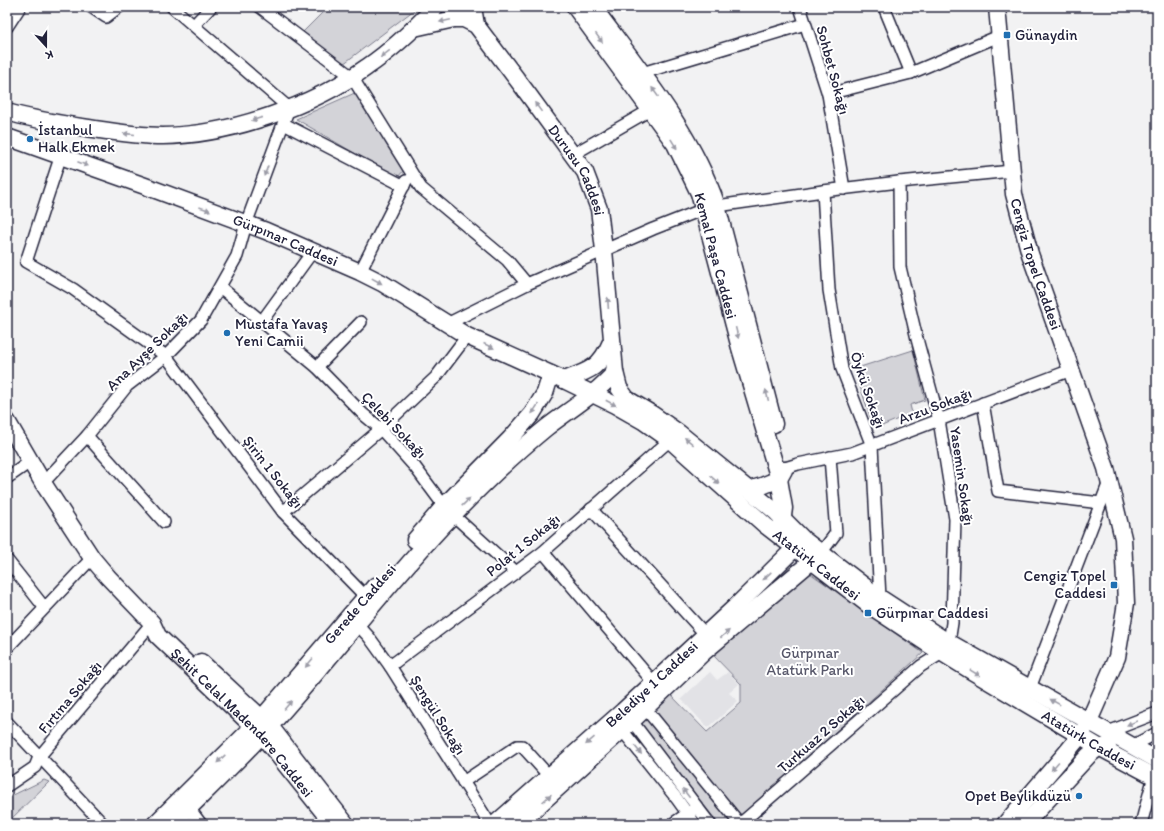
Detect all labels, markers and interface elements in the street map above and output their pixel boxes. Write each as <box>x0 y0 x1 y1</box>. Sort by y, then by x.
one-way arrow <box>439 18 451 24</box>
street label: Sohbet Sokağı <box>812 24 854 116</box>
north arrow <box>26 26 66 66</box>
place label: Günaydin <box>1015 26 1078 44</box>
marker: Günaydin <box>1002 30 1012 40</box>
one-way arrow <box>594 33 602 43</box>
text: K <box>43 48 55 63</box>
one-way arrow <box>379 50 390 58</box>
one-way arrow <box>651 87 659 98</box>
one-way arrow <box>534 102 542 113</box>
one-way arrow <box>251 116 263 122</box>
place label: İstanbul Halk Ekmek <box>38 121 115 156</box>
street label: Durusu Caddesi <box>544 121 609 216</box>
one-way arrow <box>123 130 135 137</box>
marker: İstanbul Halk Ekmek <box>25 134 35 144</box>
one-way arrow <box>670 139 678 149</box>
one-way arrow <box>78 161 90 167</box>
one-way arrow <box>262 166 268 178</box>
street label: Kemal Paşa Caddesi <box>690 191 741 321</box>
street label: Cengiz Topel Caddesi <box>1007 196 1065 332</box>
one-way arrow <box>200 207 212 213</box>
street label: Gürpınar Caddesi <box>230 210 341 270</box>
one-way arrow <box>371 277 383 284</box>
one-way arrow <box>605 297 612 309</box>
street label: Ana Ayşe Sokağı <box>103 308 191 394</box>
place label: Mustafa Yavaş Yeni Camii <box>235 315 328 350</box>
one-way arrow <box>734 327 740 339</box>
marker: Mustafa Yavaş Yeni Camii <box>222 328 232 338</box>
one-way arrow <box>483 343 495 349</box>
street label: Öykü Sokağı <box>846 349 890 431</box>
street label: Arzu Sokağı <box>896 384 974 428</box>
street label: Çelebi Sokağı <box>358 388 430 462</box>
one-way arrow <box>764 389 770 402</box>
one-way arrow <box>605 400 617 406</box>
one-way arrow <box>531 403 538 415</box>
street label: Yasemin Sokağı <box>946 425 978 527</box>
street label: Şirin 1 Sokağı <box>239 432 307 512</box>
one-way arrow <box>683 437 694 446</box>
one-way arrow <box>710 475 720 485</box>
one-way arrow <box>461 497 471 507</box>
street label: Polat 1 Sokağı <box>482 510 564 580</box>
street label: Atatürk Caddesi <box>769 525 864 604</box>
street label: Gerede Caddesi <box>320 560 400 648</box>
place label: Cengiz Topel Caddesi <box>1024 567 1107 602</box>
one-way arrow <box>762 571 772 581</box>
marker: Cengiz Topel Caddesi <box>1109 580 1119 590</box>
place label: Gürpınar Caddesi <box>876 604 988 622</box>
marker: Gürpınar Caddesi <box>863 608 873 618</box>
one-way arrow <box>719 630 730 639</box>
street label: Belediye 1 Caddesi <box>602 637 702 731</box>
street label: Şehit Celal Madendere Caddesi <box>167 644 317 801</box>
park label: Gürpınar Atatürk Parkı <box>766 644 854 679</box>
street label: Fırtına Sokağı <box>34 657 106 737</box>
one-way arrow <box>304 658 313 668</box>
one-way arrow <box>969 670 981 677</box>
street label: Şengül Sokağı <box>406 672 470 758</box>
street label: Turkuaz 2 Sokağı <box>774 691 868 777</box>
one-way arrow <box>1049 699 1061 705</box>
one-way arrow <box>283 700 292 711</box>
street label: Atatürk Caddesi <box>1038 706 1139 774</box>
one-way arrow <box>1126 720 1138 726</box>
one-way arrow <box>584 736 595 745</box>
one-way arrow <box>634 745 643 756</box>
one-way arrow <box>216 754 226 764</box>
one-way arrow <box>1051 760 1060 771</box>
one-way arrow <box>682 787 691 798</box>
place label: Opet Beylikdüzü <box>965 787 1071 805</box>
marker: Opet Beylikdüzü <box>1074 791 1084 801</box>
one-way arrow <box>542 794 551 803</box>

